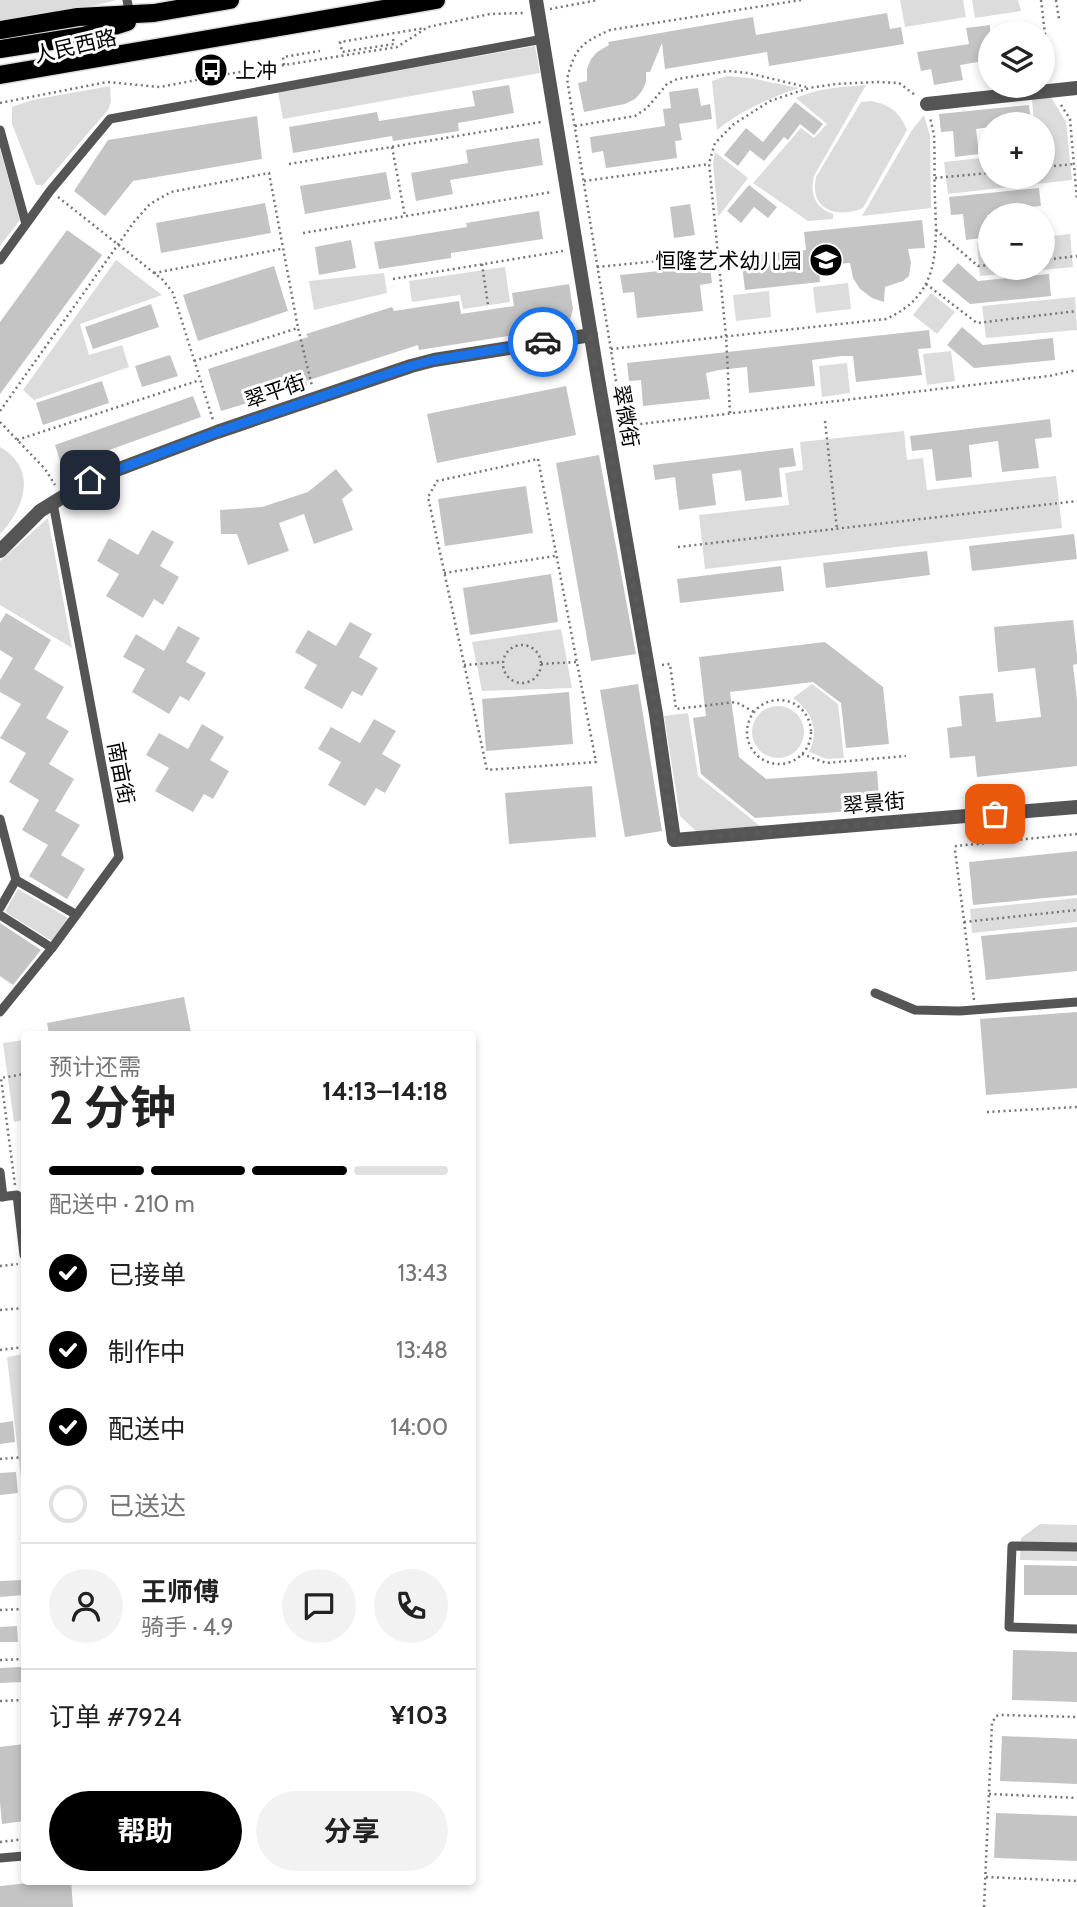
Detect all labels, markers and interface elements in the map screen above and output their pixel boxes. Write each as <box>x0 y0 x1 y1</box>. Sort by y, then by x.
map controls <box>978 21 1055 280</box>
button: layers <box>978 21 1055 98</box>
street label: 人民西路 <box>31 24 119 68</box>
bus stop icon: 上冲 <box>192 51 230 89</box>
place label: 上冲 <box>235 58 277 83</box>
button: + <box>978 112 1055 189</box>
button: − <box>978 203 1055 280</box>
school or university icon: 恒隆艺术幼儿园 <box>807 241 845 279</box>
place label: 恒隆艺术幼儿园 <box>655 248 802 273</box>
courier <box>508 307 578 377</box>
icon: car <box>524 323 562 361</box>
street label: 翠平街 <box>241 369 309 413</box>
street label: 翠微街 <box>608 383 644 449</box>
pin <box>60 450 120 510</box>
icon: home <box>71 461 109 499</box>
street label: 南亩街 <box>103 740 139 806</box>
pin <box>965 784 1025 844</box>
street label: 翠景街 <box>842 788 906 818</box>
icon: bag <box>976 795 1014 833</box>
text: 预计还需 <box>49 1053 141 1081</box>
text: 14:13–14:18 <box>322 1075 448 1107</box>
text: 2 分钟 <box>49 1080 176 1136</box>
text: 配送中 · 210 m <box>49 1190 195 1218</box>
icon: check <box>49 1254 87 1292</box>
text: 已接单 <box>108 1259 186 1291</box>
text: 13:43 <box>398 1259 448 1287</box>
icon: check <box>49 1331 87 1369</box>
text: 制作中 <box>108 1336 186 1368</box>
text: 13:48 <box>396 1336 448 1364</box>
icon: check <box>49 1408 87 1446</box>
text: 配送中 <box>108 1413 186 1445</box>
text: 14:00 <box>390 1413 448 1441</box>
text: 已送达 <box>108 1490 186 1522</box>
button: person <box>49 1569 123 1643</box>
button: chat <box>282 1569 356 1643</box>
button: phone <box>374 1569 448 1643</box>
text: 王师傅 <box>141 1576 219 1608</box>
text: 骑手 · 4.9 <box>141 1613 234 1641</box>
text: ¥103 <box>390 1699 448 1731</box>
text: 订单 #7924 <box>49 1701 182 1733</box>
button: 帮助 <box>49 1791 242 1871</box>
button: 分享 <box>256 1791 448 1871</box>

